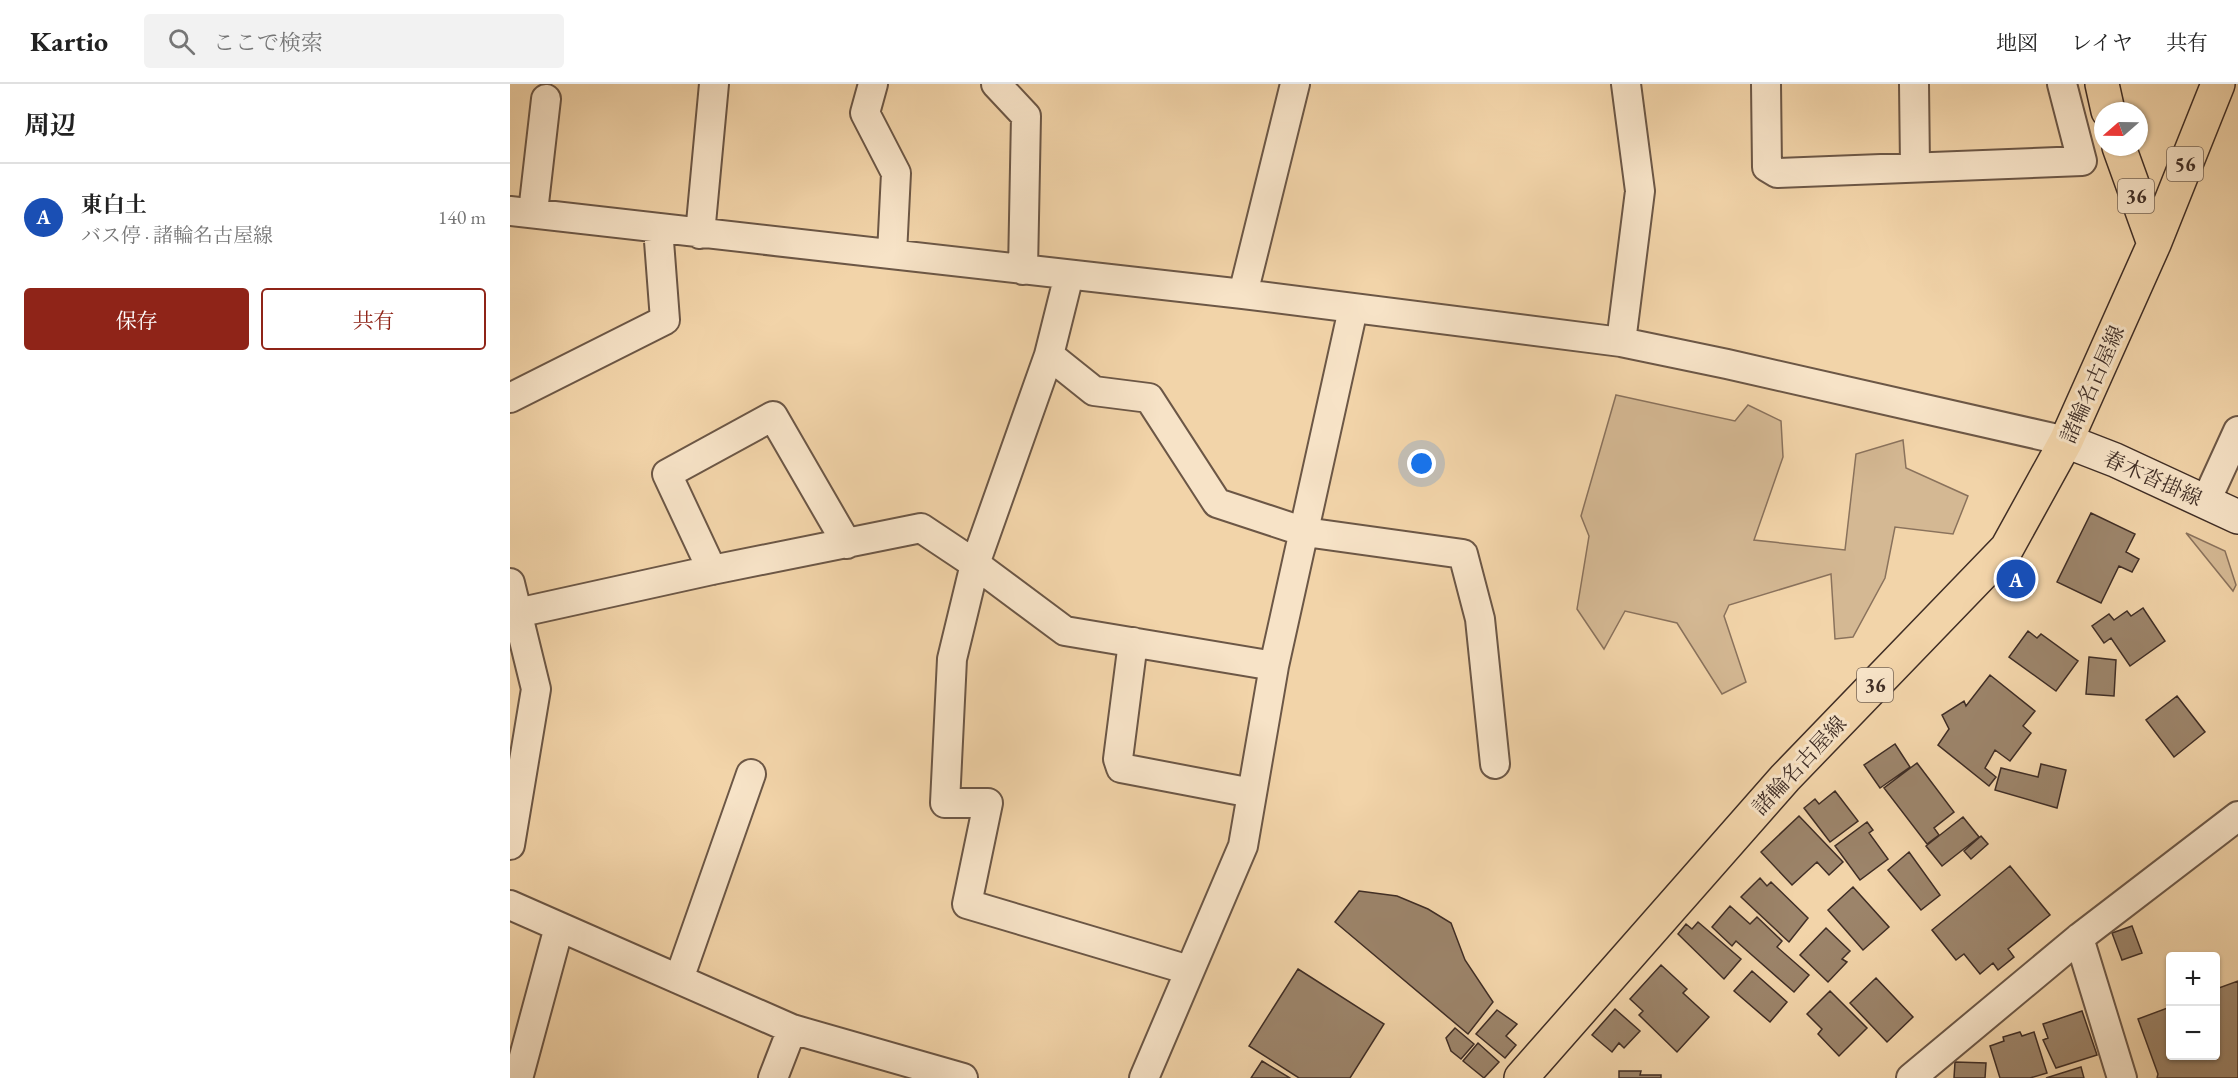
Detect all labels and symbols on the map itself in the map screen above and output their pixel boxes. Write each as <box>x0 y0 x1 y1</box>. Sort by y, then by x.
north arrow <box>2094 102 2148 156</box>
road number: 56 <box>2167 147 2203 181</box>
road number: 36 <box>2118 179 2154 213</box>
street label: 諸輪名古屋線 <box>2054 321 2130 447</box>
street label: 春木沓掛線 <box>2100 444 2206 512</box>
your location <box>1407 449 1436 478</box>
pin: A <box>1996 556 2036 602</box>
road number: 36 <box>1857 668 1893 702</box>
street label: 諸輪名古屋線 <box>1746 710 1852 820</box>

